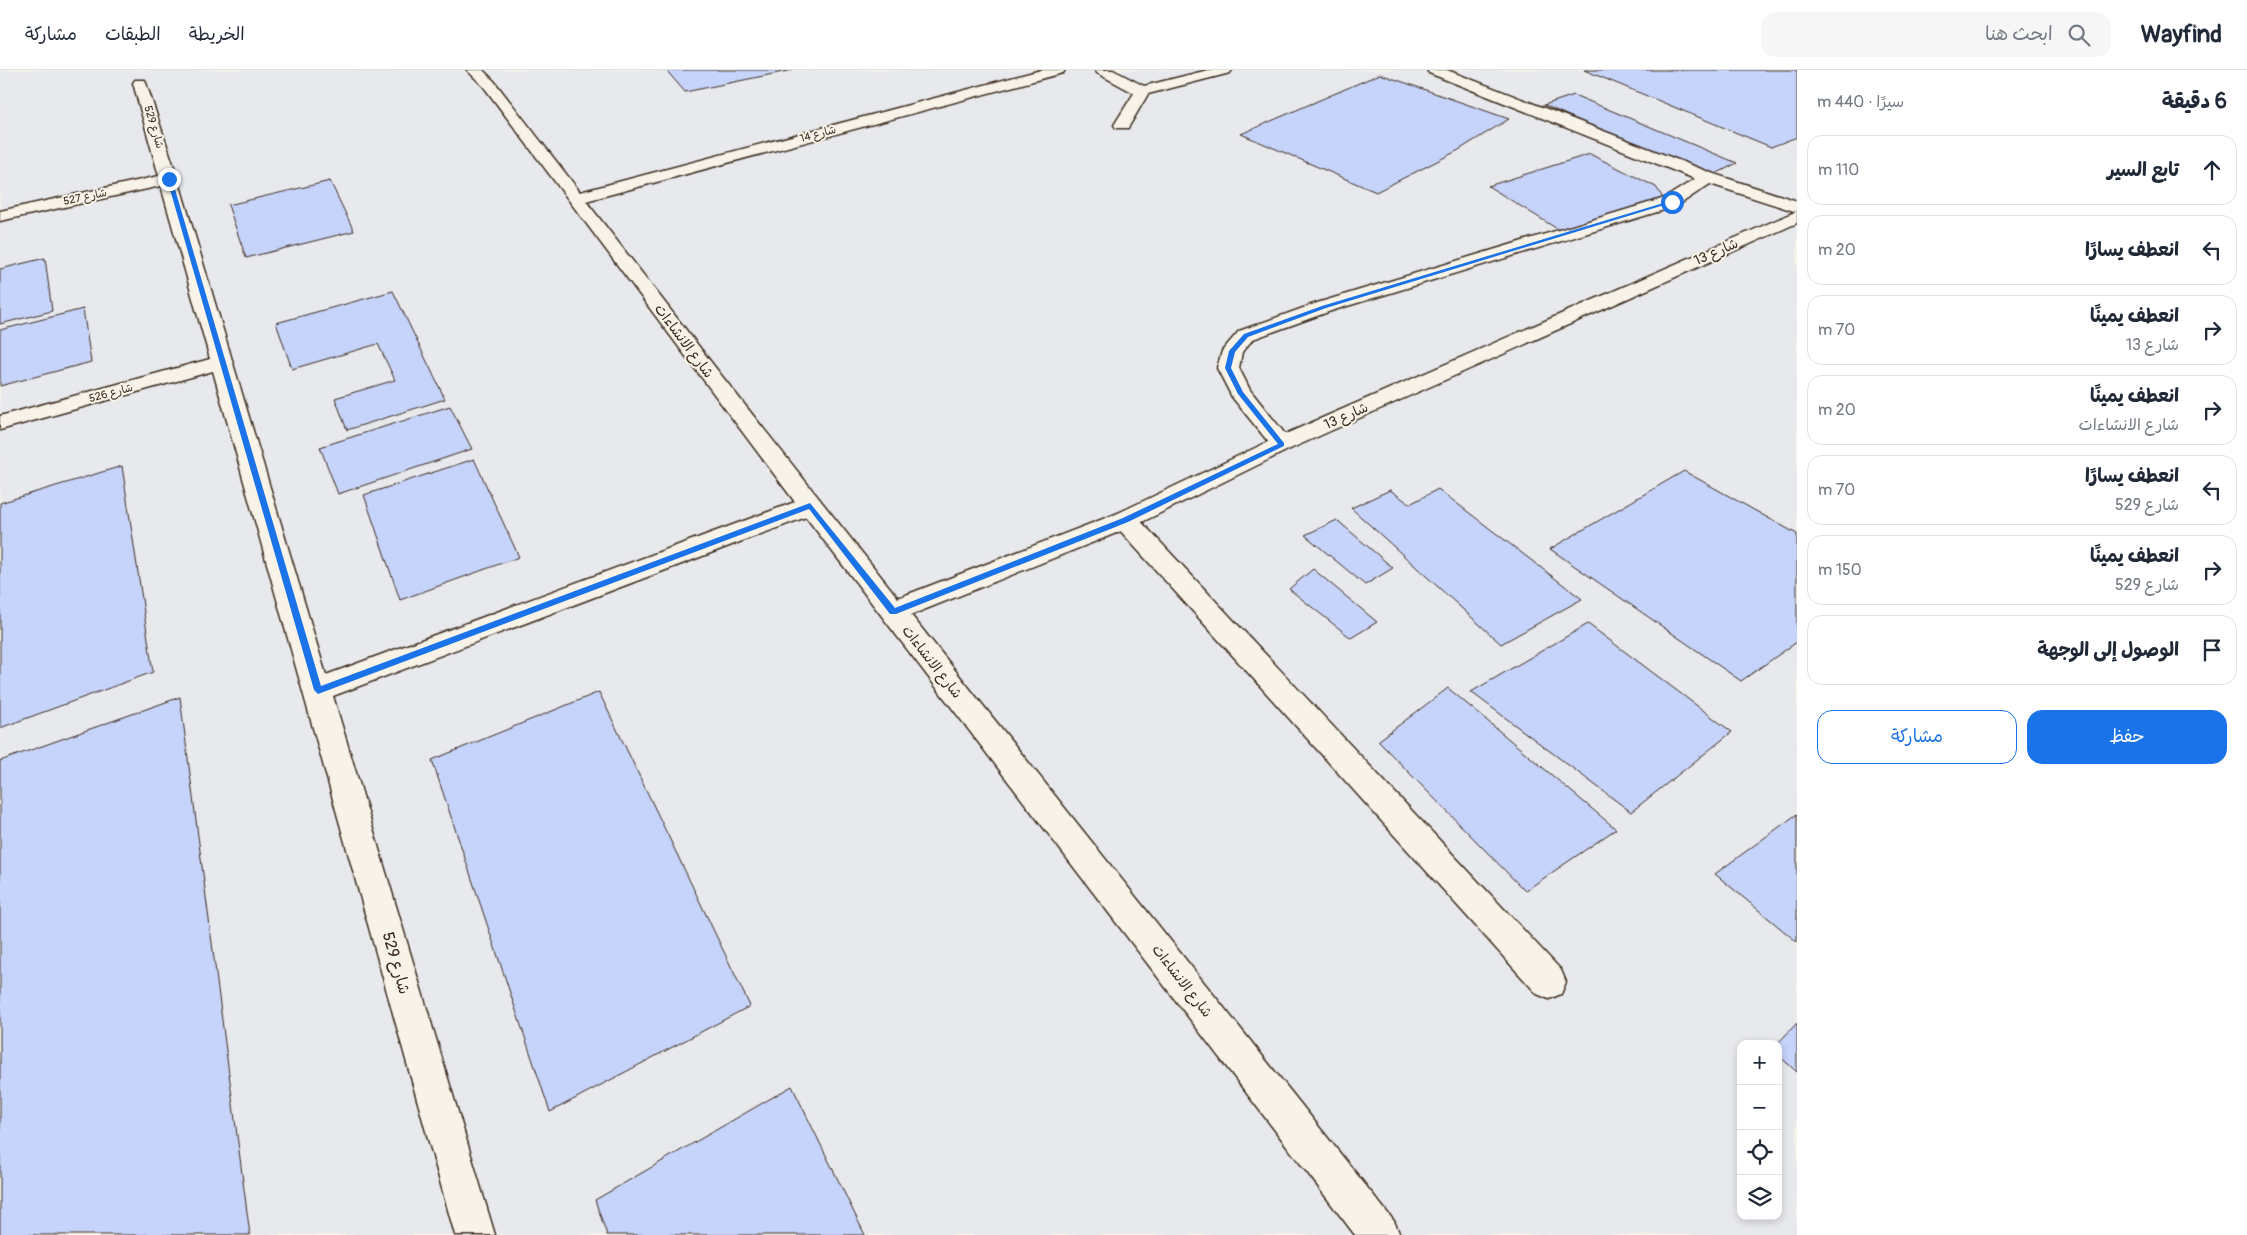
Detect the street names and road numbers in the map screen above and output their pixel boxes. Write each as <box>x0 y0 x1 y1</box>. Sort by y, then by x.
street label: شارع 529 <box>139 104 167 151</box>
street label: شارع 14 <box>799 123 838 147</box>
street label: شارع 527 <box>62 186 108 210</box>
street label: شارع 13 <box>1691 235 1741 270</box>
street label: شارع الانشاءات <box>650 301 717 382</box>
street label: شارع 526 <box>88 381 135 407</box>
street label: شارع 13 <box>1321 399 1371 434</box>
street label: شارع الانشاءات <box>897 622 966 702</box>
street label: شارع 529 <box>377 929 414 997</box>
street label: شارع الانشاءات <box>1147 941 1216 1021</box>

